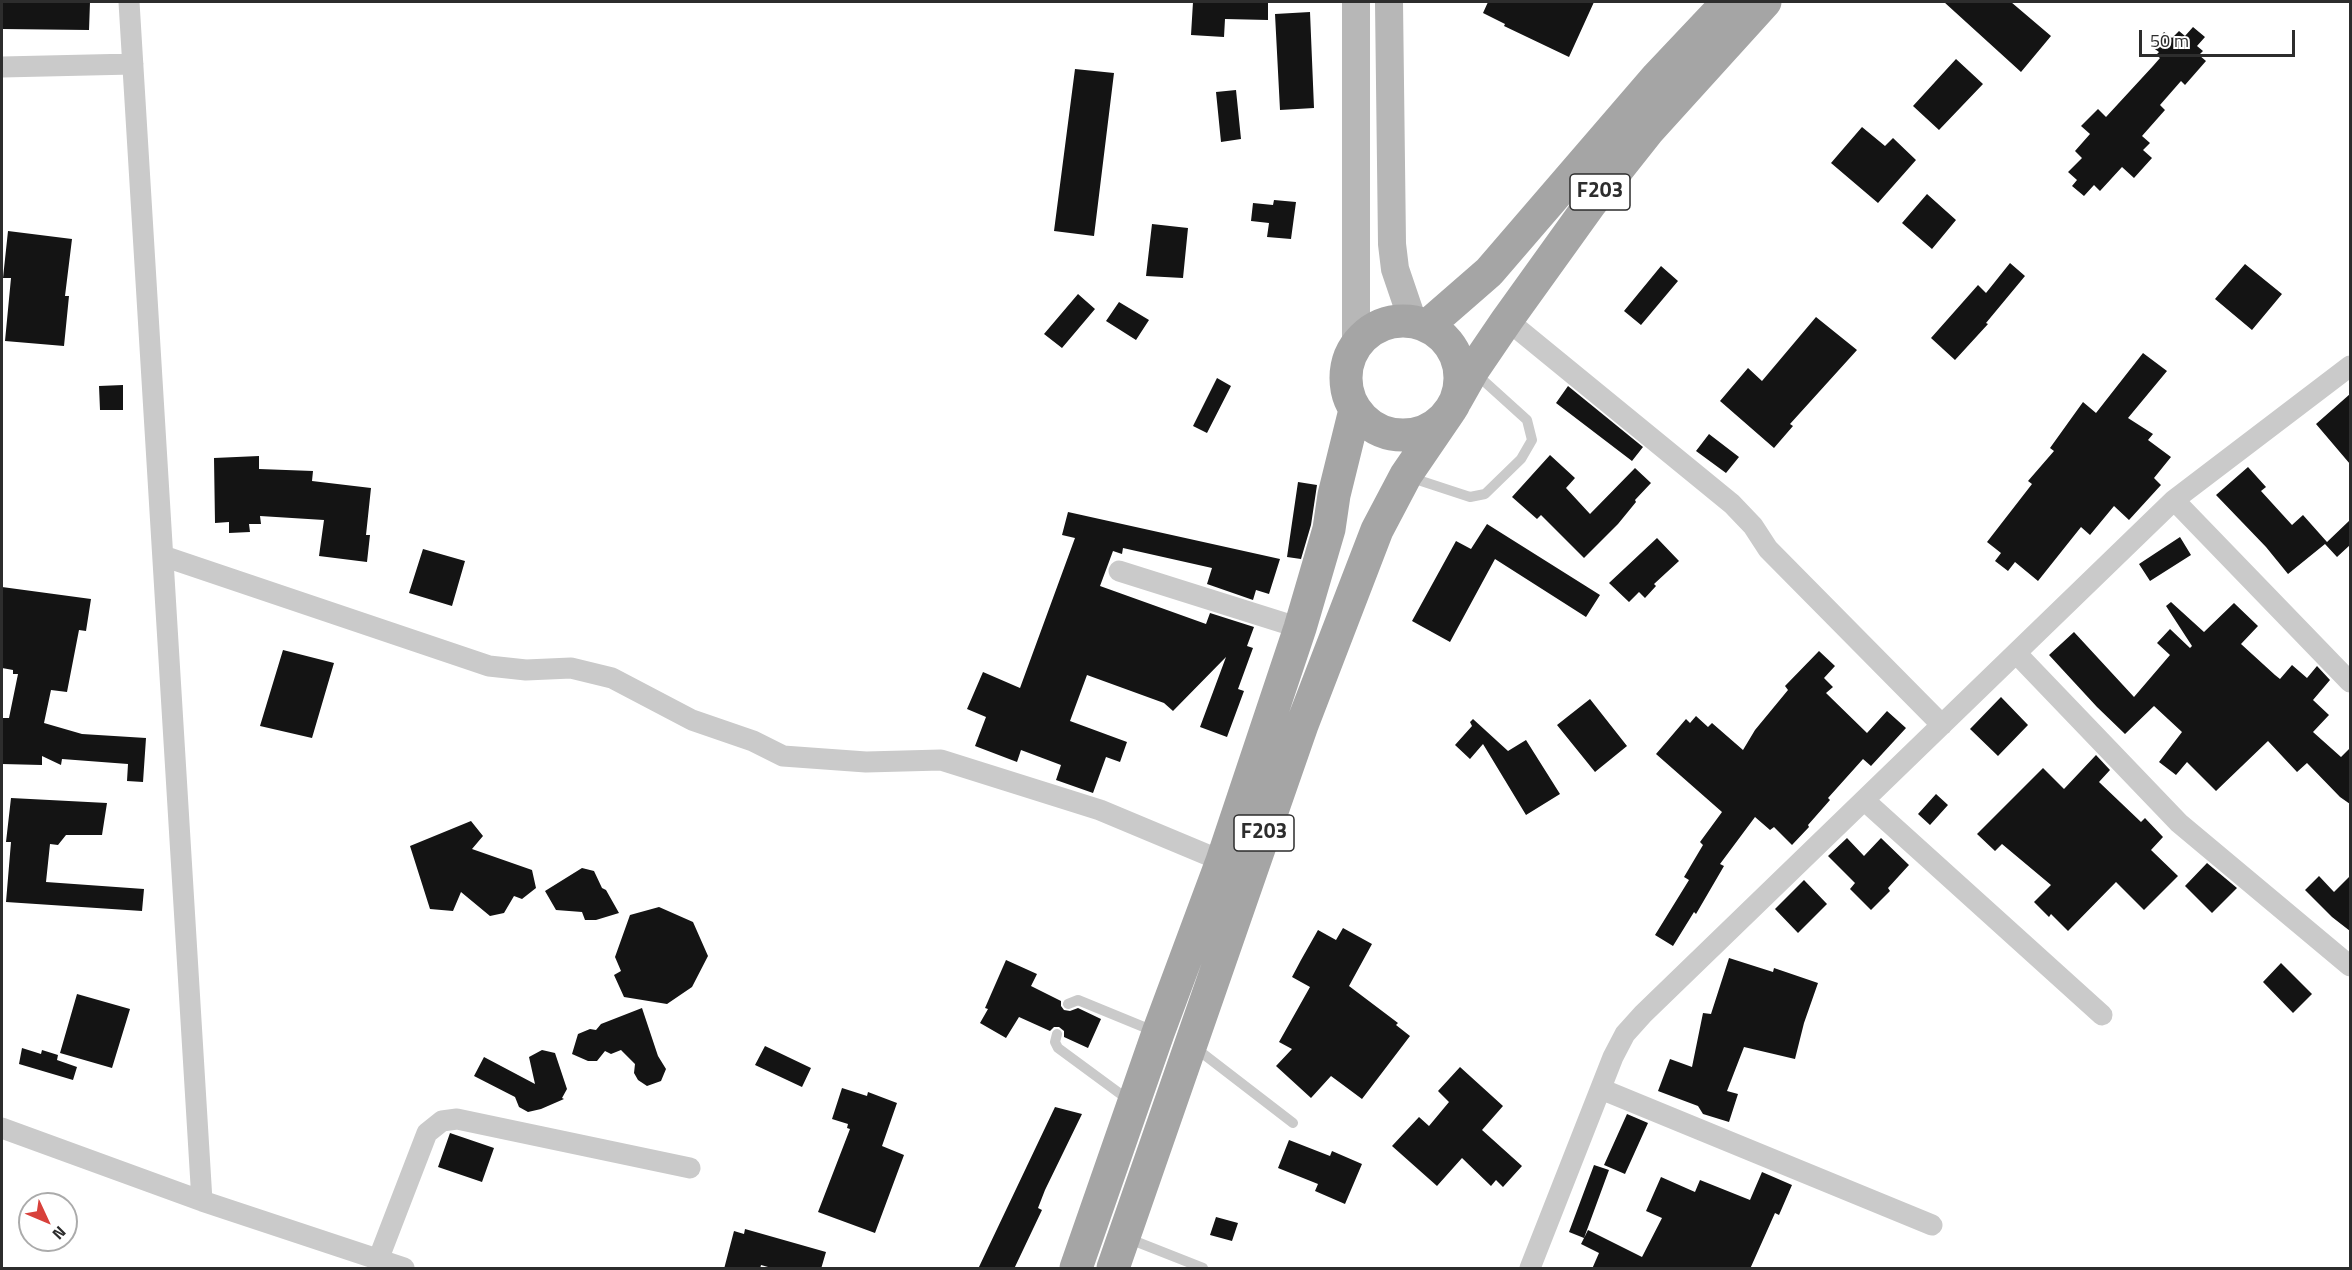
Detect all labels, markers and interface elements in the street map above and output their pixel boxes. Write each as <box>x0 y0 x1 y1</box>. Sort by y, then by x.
scale bar <box>2142 18 2298 56</box>
text: 50 m <box>2150 27 2189 54</box>
road number: F203 <box>1570 174 1630 210</box>
road number: F203 <box>1234 815 1294 851</box>
north arrow <box>18 1192 78 1252</box>
text: N <box>47 1221 72 1245</box>

